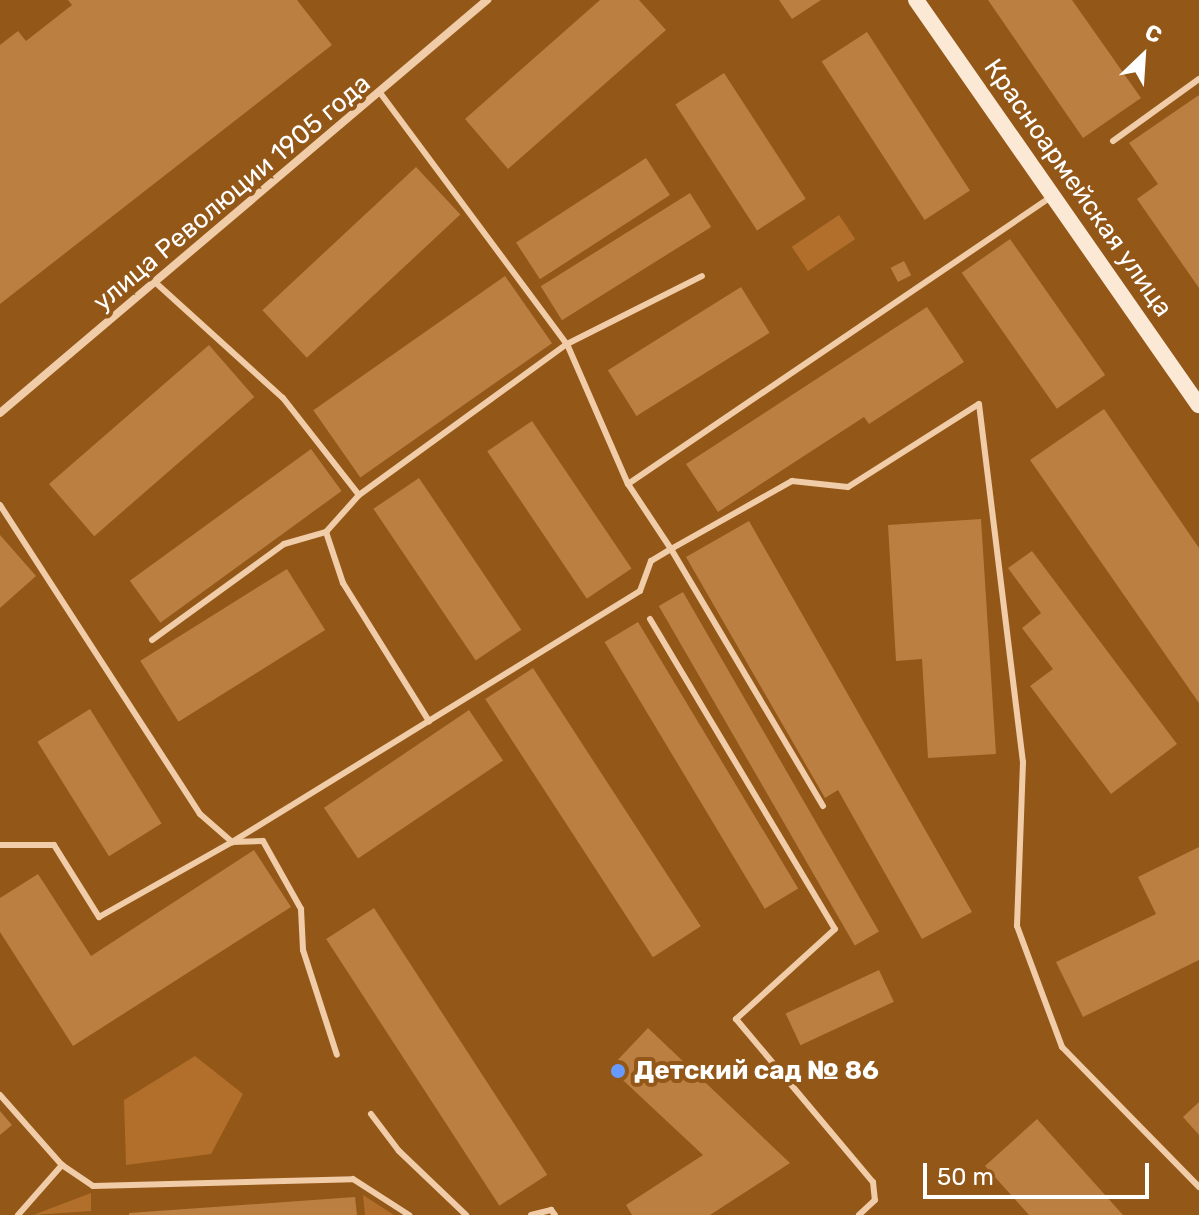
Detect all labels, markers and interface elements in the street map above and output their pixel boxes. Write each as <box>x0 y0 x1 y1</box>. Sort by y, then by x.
north arrow <box>1103 16 1183 96</box>
text: С <box>1141 18 1166 49</box>
street label: Красноармейская улица <box>977 53 1179 323</box>
street label: улица Революции 1905 года <box>87 68 377 318</box>
place label: Детский сад № 86 <box>634 1055 879 1087</box>
marker: Детский сад № 86 <box>609 1062 627 1080</box>
scale bar <box>927 1147 1153 1197</box>
text: 50 m <box>937 1163 994 1191</box>

